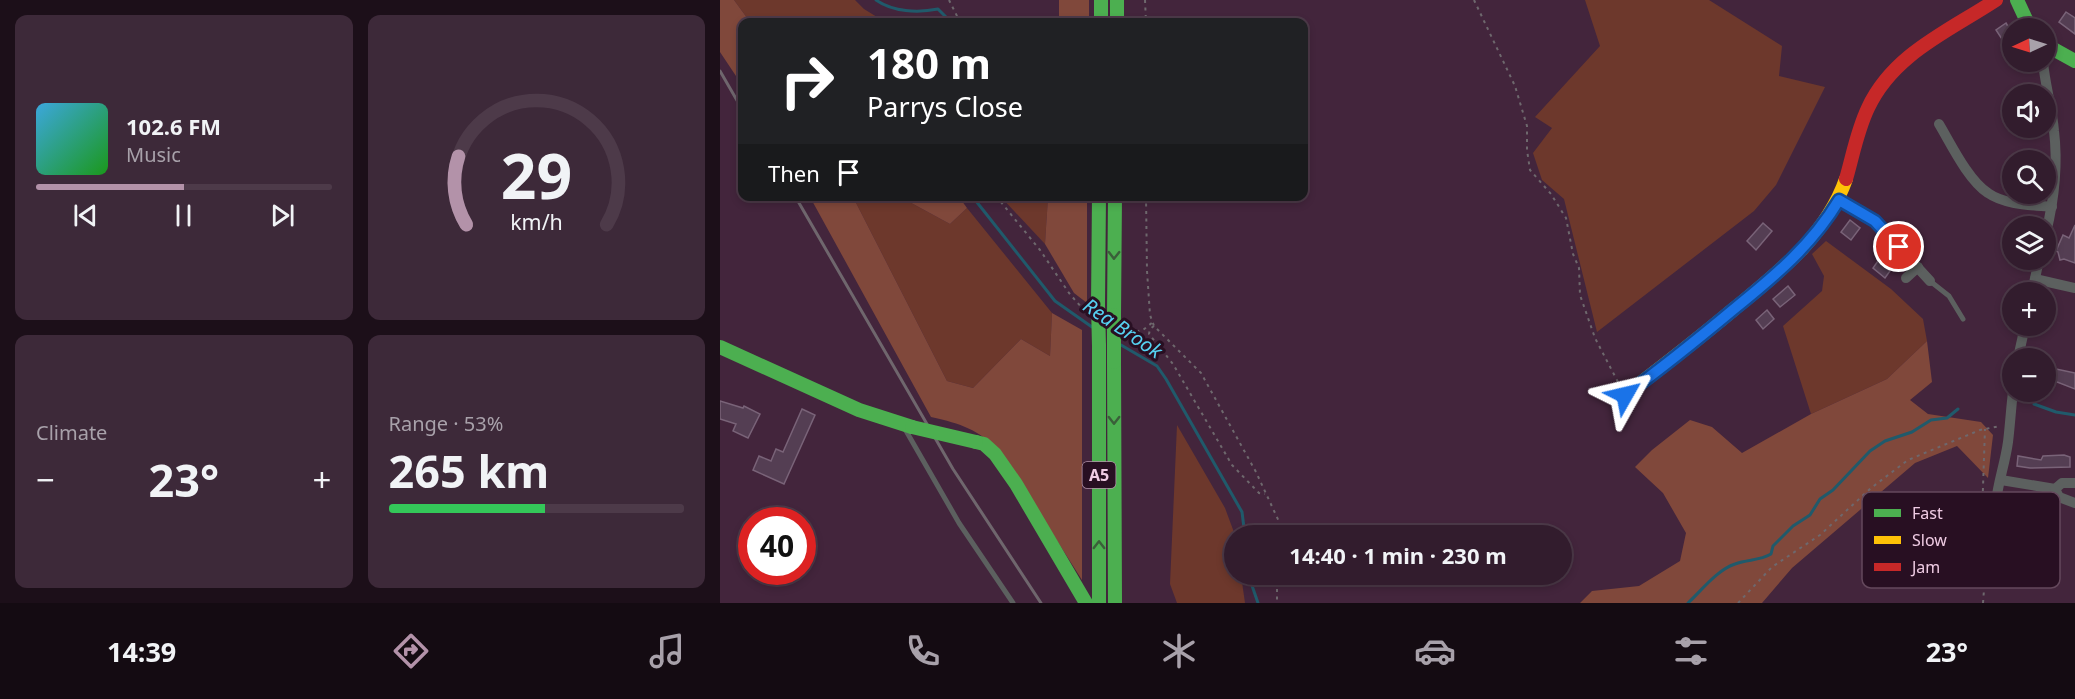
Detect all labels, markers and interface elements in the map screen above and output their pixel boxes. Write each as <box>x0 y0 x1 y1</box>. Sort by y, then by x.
north arrow <box>2002 18 2056 72</box>
map controls <box>2002 18 2056 402</box>
text: 180 m <box>867 34 991 91</box>
icon: right <box>768 42 846 120</box>
button: sound <box>2002 84 2056 138</box>
text: Parrys Close <box>867 88 1023 125</box>
text: 102.6 FM <box>126 111 221 141</box>
text: 29 <box>501 132 572 217</box>
text: Music <box>126 141 181 168</box>
button: search <box>2002 150 2056 204</box>
icon: arrive <box>832 156 865 189</box>
text: Then <box>768 158 820 188</box>
icon: previous <box>69 199 102 232</box>
icon: pause <box>167 199 200 232</box>
icon: next <box>266 199 299 232</box>
text: km/h <box>510 207 563 236</box>
button: layers <box>2002 216 2056 270</box>
pin <box>1873 221 1924 272</box>
icon: arrive <box>1882 230 1915 263</box>
one-way arrow <box>1108 250 1120 259</box>
button: + <box>2002 282 2056 336</box>
water label: Rea Brook <box>1078 292 1169 365</box>
button: − <box>2002 348 2056 402</box>
position arrow <box>1593 363 1657 427</box>
text: Range · 53% <box>389 410 503 437</box>
one-way arrow <box>1108 416 1120 425</box>
text: Climate <box>36 419 107 446</box>
text: 265 km <box>389 440 549 501</box>
text: 23° <box>148 449 219 510</box>
text: − <box>36 457 55 502</box>
text: + <box>313 457 332 502</box>
road number: A5 <box>1082 462 1115 488</box>
legend <box>1862 492 2060 588</box>
text: Fast <box>1912 502 1943 524</box>
speed limit sign: 40 <box>738 507 816 585</box>
text: Slow <box>1912 529 1947 551</box>
one-way arrow <box>1093 540 1105 549</box>
text: 14:40 · 1 min · 230 m <box>1289 540 1507 570</box>
text: Jam <box>1910 556 1940 578</box>
icon: directions <box>390 630 432 672</box>
icon: music <box>646 630 688 672</box>
icon: phone <box>902 630 944 672</box>
icon: climate <box>1158 630 1200 672</box>
icon: car <box>1414 630 1456 672</box>
icon: filters <box>1670 630 1712 672</box>
text: 14:39 <box>107 633 176 670</box>
text: 23° <box>1926 633 1968 670</box>

